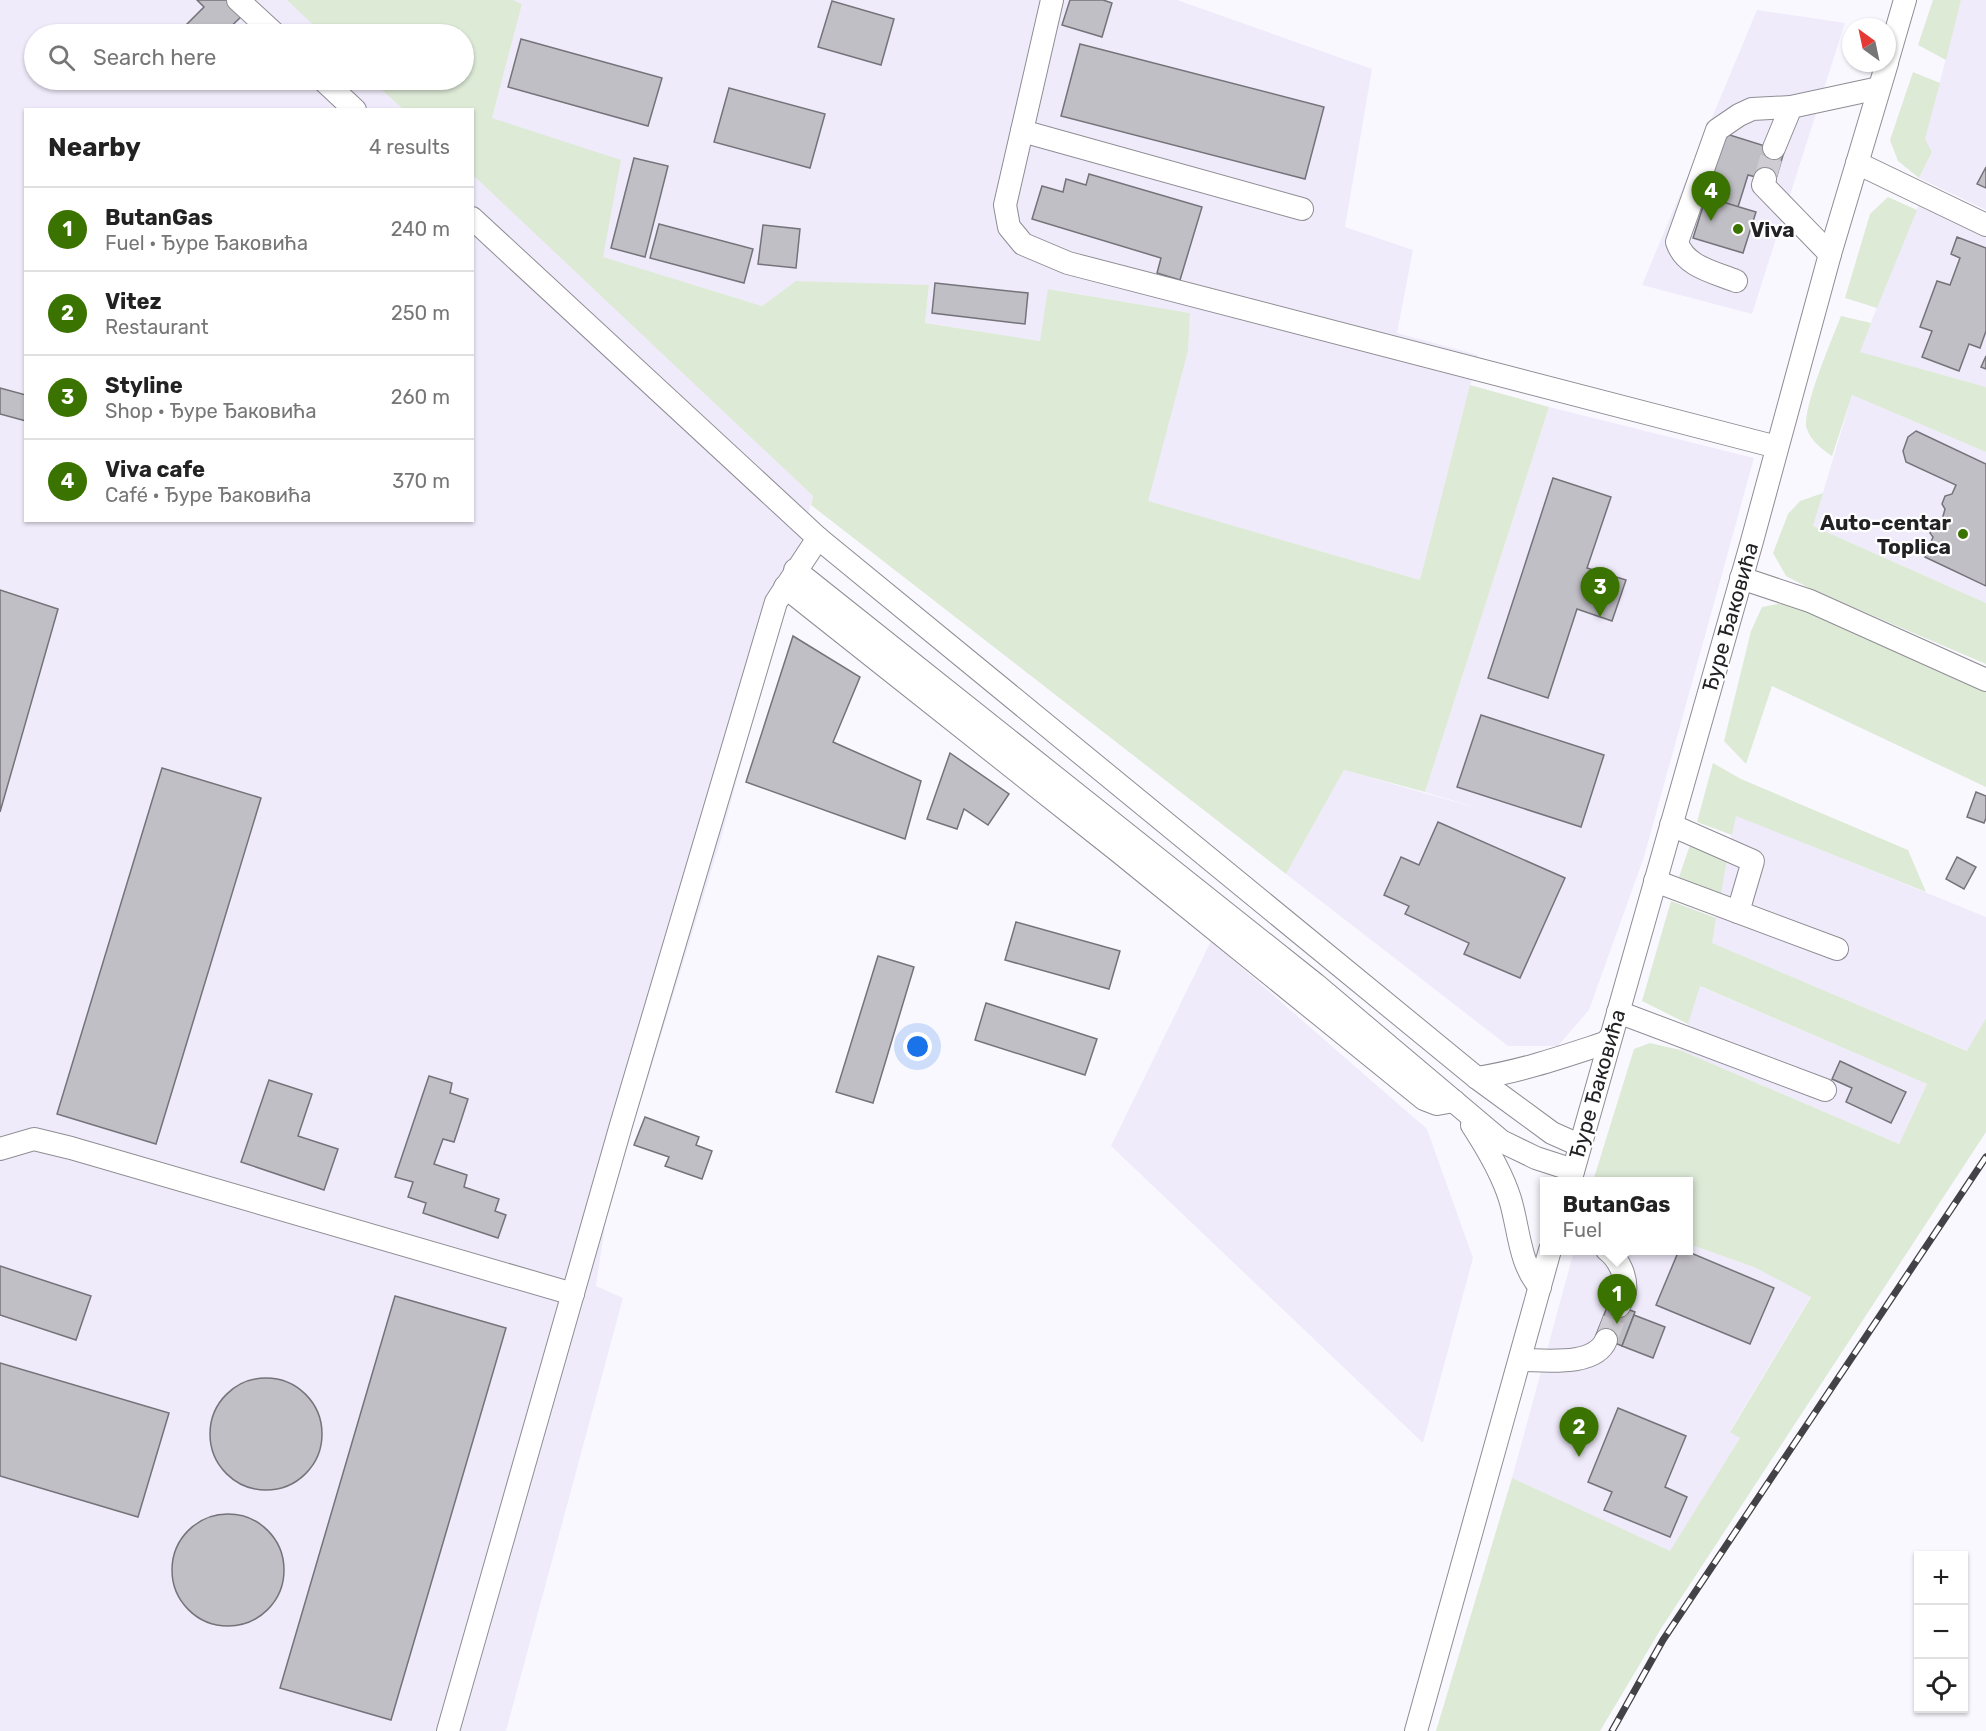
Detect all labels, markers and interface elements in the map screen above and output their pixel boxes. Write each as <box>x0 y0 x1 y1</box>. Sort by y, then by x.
north arrow <box>1842 18 1896 72</box>
search box <box>24 24 474 90</box>
icon: search <box>45 41 78 74</box>
text: Search here <box>93 44 216 71</box>
text: Nearby <box>48 132 141 163</box>
text: 4 results <box>369 135 450 159</box>
pin: 4 <box>1692 172 1730 221</box>
text: ButanGas <box>105 204 213 231</box>
text: 1 <box>63 217 72 241</box>
text: 240 m <box>391 217 450 241</box>
place label: Viva <box>1750 217 1795 242</box>
marker: Viva <box>1731 222 1745 236</box>
text: Fuel · Ђуре Ђаковића <box>105 231 308 255</box>
text: Vitez <box>105 288 162 315</box>
text: 2 <box>61 301 74 325</box>
text: 250 m <box>391 301 450 325</box>
text: Restaurant <box>105 315 209 339</box>
text: Styline <box>105 372 183 399</box>
text: 3 <box>61 385 74 409</box>
text: 260 m <box>391 385 450 409</box>
text: Shop · Ђуре Ђаковића <box>105 399 316 423</box>
text: Viva cafe <box>105 456 205 483</box>
text: 4 <box>61 469 74 493</box>
text: 370 m <box>392 469 450 493</box>
text: Café · Ђуре Ђаковића <box>105 483 311 507</box>
place label: Auto-centar Toplica <box>1820 510 1951 559</box>
marker: Auto-centar Toplica <box>1956 527 1970 541</box>
street label: Ђуре Ђаковића <box>1697 539 1763 695</box>
pin: 3 <box>1580 568 1620 617</box>
street label: Ђуре Ђаковића <box>1564 1006 1630 1162</box>
your location <box>903 1032 932 1061</box>
popup <box>1540 1177 1693 1255</box>
text: ButanGas <box>1563 1191 1670 1218</box>
text: Fuel <box>1563 1218 1602 1242</box>
pin: 1 <box>1598 1274 1636 1324</box>
pin: 2 <box>1560 1408 1598 1457</box>
map controls <box>1914 1551 1968 1713</box>
button: + <box>1914 1551 1968 1605</box>
button: − <box>1914 1605 1968 1659</box>
button: locate <box>1914 1659 1968 1713</box>

